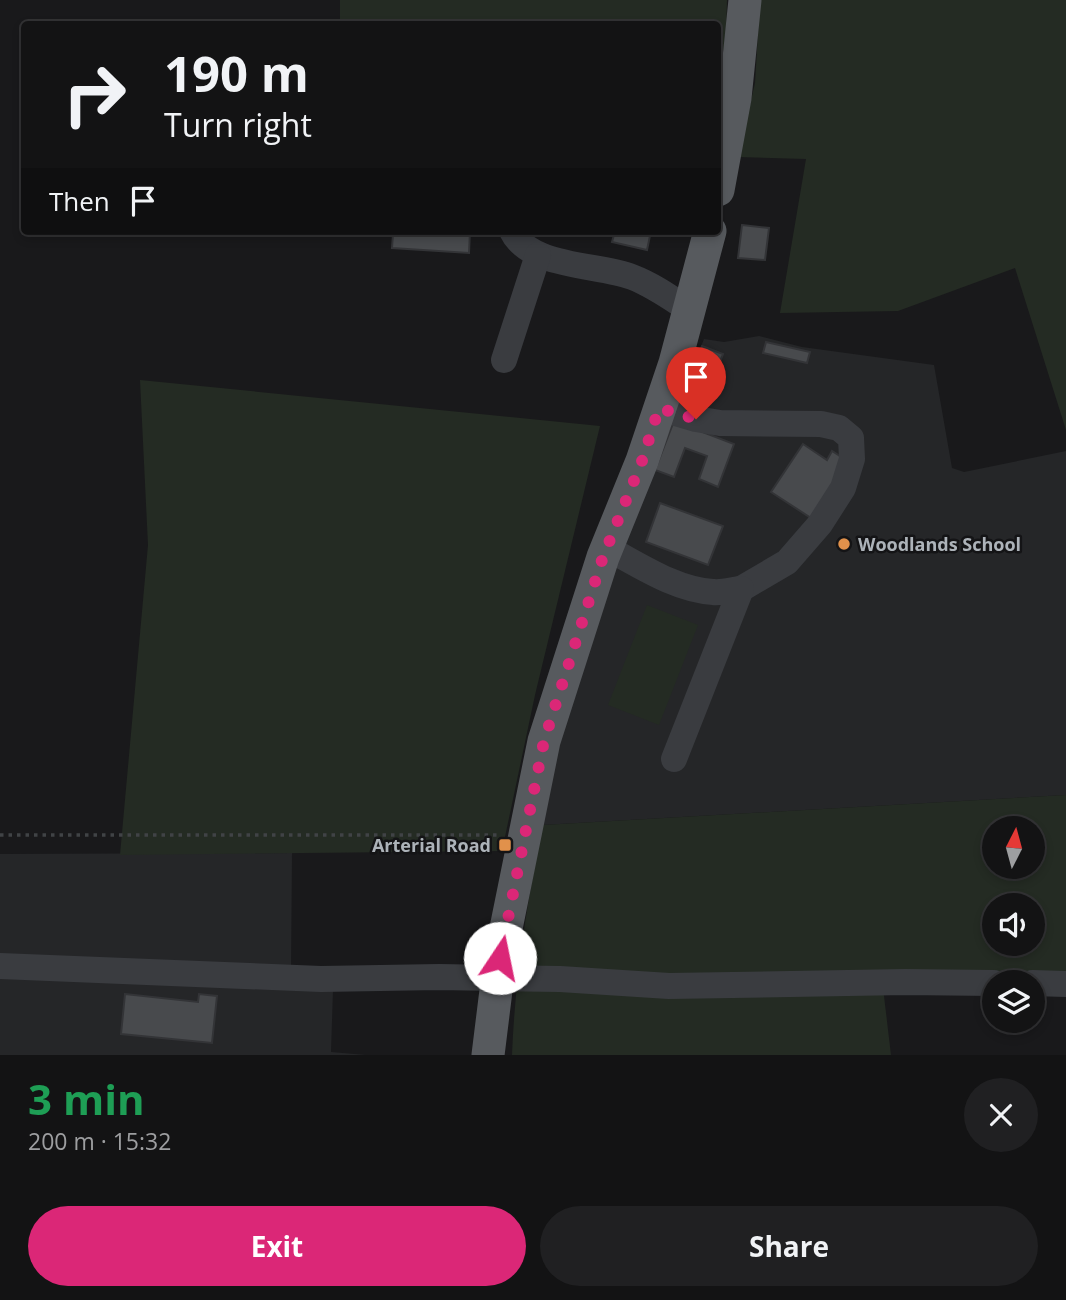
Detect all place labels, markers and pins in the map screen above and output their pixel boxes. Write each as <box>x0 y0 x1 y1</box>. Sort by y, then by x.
pin <box>666 347 726 419</box>
place label: Woodlands School <box>858 532 1021 556</box>
marker: Woodlands School <box>836 536 852 552</box>
place label: Arterial Road <box>372 833 491 857</box>
marker: Arterial Road <box>497 837 513 853</box>

